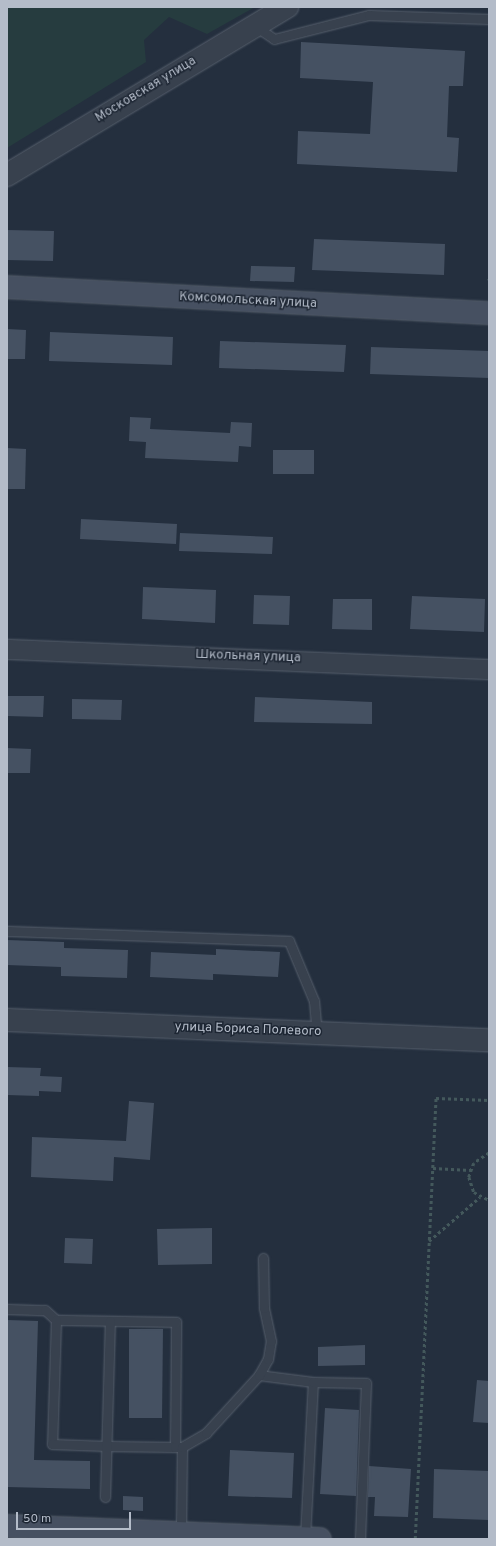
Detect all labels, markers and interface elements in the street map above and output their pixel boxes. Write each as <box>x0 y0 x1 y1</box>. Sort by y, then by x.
street label: Московская улица <box>93 54 199 126</box>
street label: Комсомольская улица <box>179 290 317 312</box>
street label: Школьная улица <box>195 647 301 667</box>
street label: улица Бориса Полевого <box>174 1020 322 1040</box>
scale bar <box>18 1504 133 1530</box>
text: 50 m <box>23 1511 51 1527</box>

